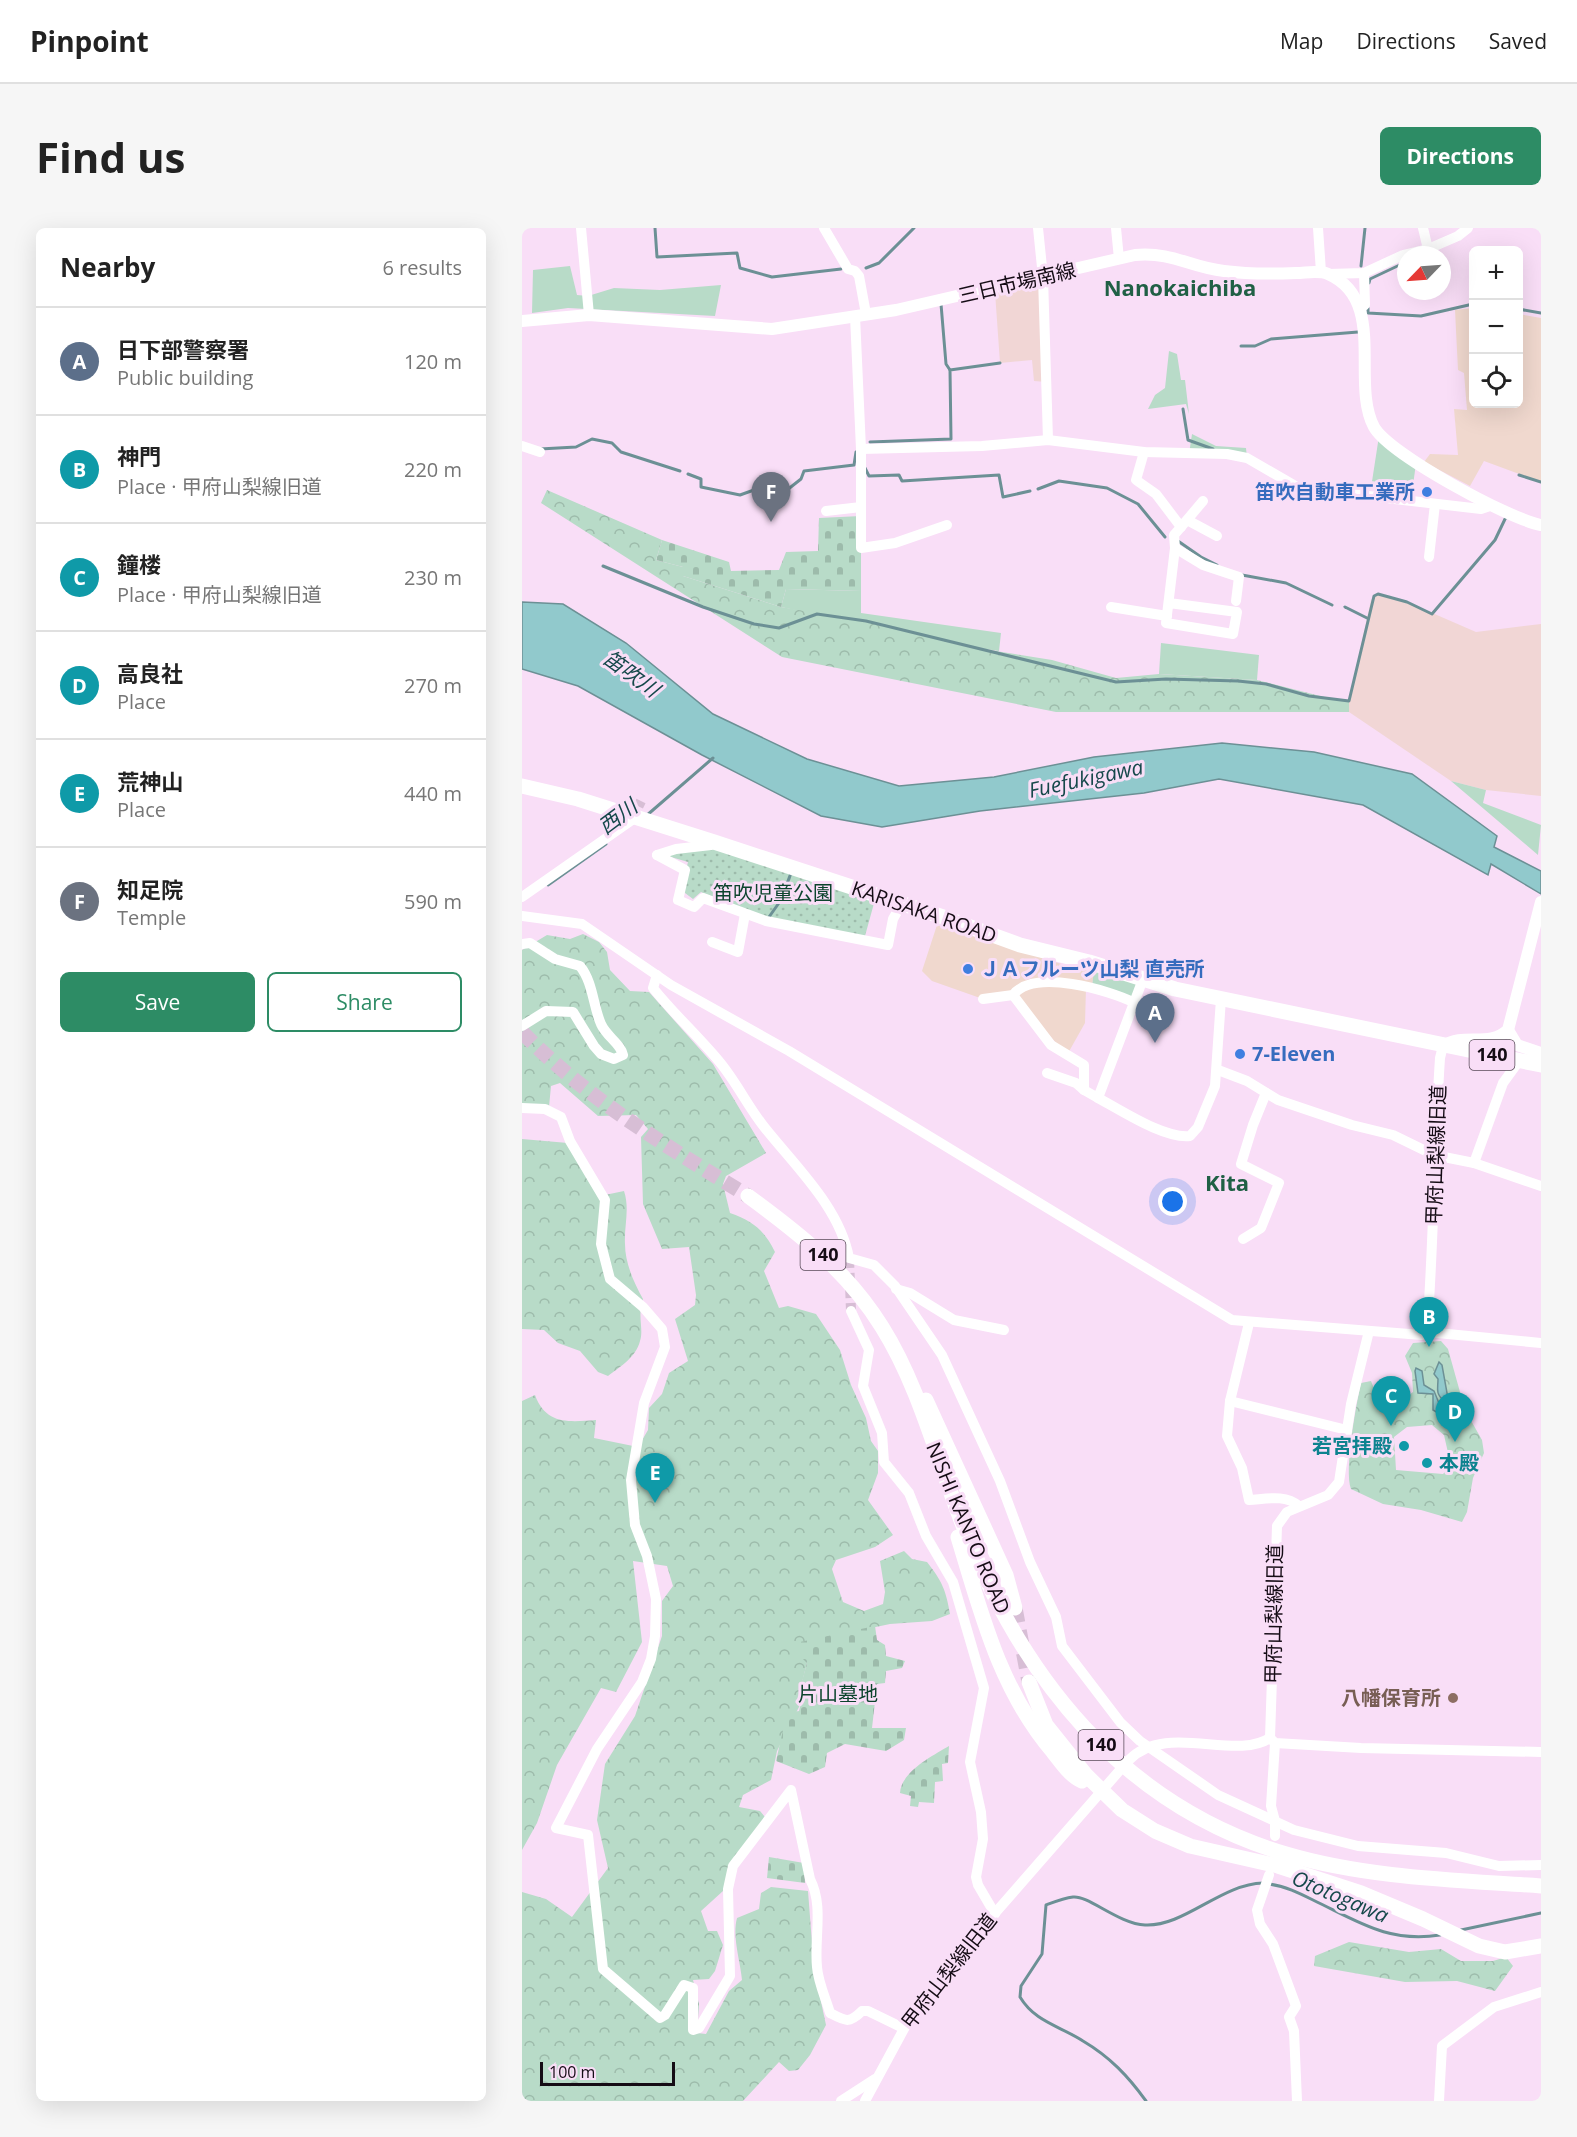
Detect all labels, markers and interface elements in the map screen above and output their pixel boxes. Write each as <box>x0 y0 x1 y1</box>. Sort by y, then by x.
text: Pinpoint <box>30 22 149 60</box>
text: Map <box>1280 27 1323 55</box>
text: Directions <box>1356 27 1456 55</box>
text: Saved <box>1489 27 1547 55</box>
button: Directions <box>1380 127 1541 185</box>
text: Find us <box>36 128 185 185</box>
north arrow <box>1397 246 1451 300</box>
map controls <box>1469 246 1523 408</box>
button: + <box>1469 246 1523 300</box>
text: Nearby <box>60 249 155 285</box>
text: 6 results <box>382 254 462 281</box>
street label: 三日市場南線 <box>955 256 1078 309</box>
district label: Nanokaichiba <box>1104 272 1256 302</box>
button: − <box>1469 300 1523 354</box>
text: 日下部警察署 <box>117 334 249 364</box>
text: A <box>73 348 86 375</box>
text: 120 m <box>404 348 462 375</box>
button: locate <box>1469 354 1523 408</box>
text: Public building <box>117 364 253 391</box>
text: 神門 <box>117 441 161 471</box>
text: B <box>73 456 86 483</box>
text: 220 m <box>404 456 462 483</box>
pin: F <box>752 472 790 522</box>
text: Place · 甲府山梨線旧道 <box>117 473 322 500</box>
place label: 笛吹自動車工業所 <box>1255 478 1415 505</box>
marker: 笛吹自動車工業所 <box>1420 485 1434 499</box>
text: 鐘楼 <box>117 549 161 579</box>
text: C <box>73 564 86 591</box>
text: 230 m <box>404 564 462 591</box>
text: Place · 甲府山梨線旧道 <box>117 581 322 608</box>
water label: 笛吹川 <box>598 643 667 704</box>
text: 高良社 <box>117 658 183 688</box>
text: D <box>72 672 87 699</box>
text: 270 m <box>404 672 462 699</box>
text: Place <box>117 688 166 715</box>
water label: Fuefukigawa <box>1026 752 1146 804</box>
text: 荒神山 <box>117 766 183 796</box>
text: E <box>74 780 85 807</box>
text: 440 m <box>404 780 462 807</box>
water label: 西川 <box>592 791 644 840</box>
text: Place <box>117 796 166 823</box>
text: 知足院 <box>117 874 183 904</box>
street label: KARISAKA ROAD <box>848 874 1000 949</box>
park label: 笛吹児童公園 <box>713 879 833 906</box>
text: F <box>74 888 85 915</box>
text: 590 m <box>404 888 462 915</box>
text: Temple <box>117 904 186 931</box>
place label: ＪＡフルーツ山梨 直売所 <box>980 955 1205 982</box>
marker: ＪＡフルーツ山梨 直売所 <box>961 962 975 976</box>
button: Save <box>60 972 255 1032</box>
button: Share <box>267 972 462 1032</box>
pin: A <box>1136 994 1174 1043</box>
place label: 7-Eleven <box>1252 1040 1335 1067</box>
road number: 140 <box>1470 1040 1514 1070</box>
marker: 7-Eleven <box>1233 1047 1247 1061</box>
street label: 甲府山梨線旧道 <box>1420 1085 1451 1225</box>
district label: Kita <box>1205 1167 1249 1197</box>
your location <box>1158 1187 1187 1216</box>
road number: 140 <box>800 1240 846 1270</box>
pin: B <box>1410 1298 1448 1347</box>
pin: C <box>1372 1376 1410 1426</box>
pin: D <box>1436 1392 1474 1442</box>
place label: 若宮拝殿 <box>1312 1432 1392 1459</box>
street label: NISHI KANTO ROAD <box>920 1438 1017 1618</box>
marker: 若宮拝殿 <box>1397 1439 1411 1453</box>
place label: 本殿 <box>1439 1449 1479 1476</box>
pin: E <box>636 1454 674 1503</box>
marker: 本殿 <box>1420 1456 1434 1470</box>
street label: 甲府山梨線旧道 <box>1259 1544 1288 1684</box>
park label: 片山墓地 <box>798 1680 878 1707</box>
place label: 八幡保育所 <box>1341 1684 1441 1711</box>
marker: 八幡保育所 <box>1446 1691 1460 1705</box>
road number: 140 <box>1078 1730 1124 1760</box>
water label: Ototogawa <box>1288 1863 1393 1929</box>
street label: 甲府山梨線旧道 <box>895 1907 1002 2034</box>
scale bar <box>540 2059 675 2086</box>
text: 100 m <box>549 2061 595 2083</box>

